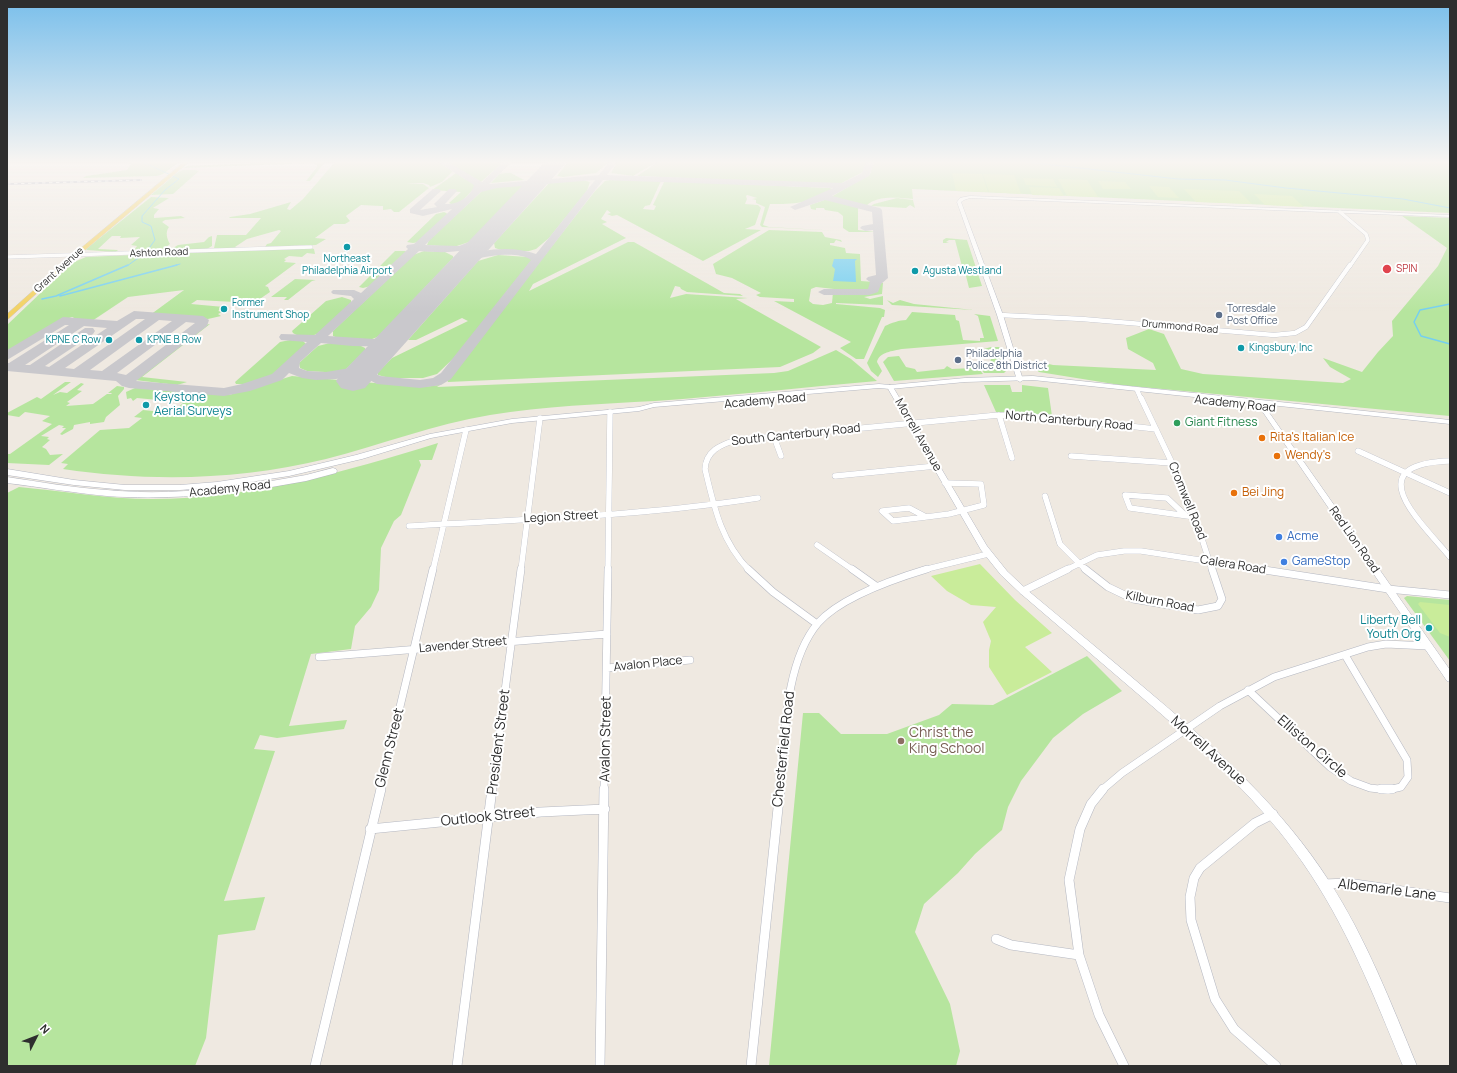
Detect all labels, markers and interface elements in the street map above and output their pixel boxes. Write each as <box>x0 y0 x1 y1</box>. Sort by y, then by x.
marker: Northeast Philadelphia Airport <box>342 242 352 252</box>
street label: Grant Avenue <box>32 245 86 295</box>
street label: Ashton Road <box>129 246 189 260</box>
place label: Northeast Philadelphia Airport <box>302 253 392 276</box>
marker: SPIN <box>1381 263 1393 275</box>
place label: SPIN <box>1396 263 1417 275</box>
place label: Agusta Westland <box>923 265 1002 277</box>
marker: Agusta Westland <box>910 266 920 276</box>
place label: Former Instrument Shop <box>232 297 309 320</box>
place label: Torresdale Post Office <box>1227 303 1278 326</box>
marker: Former Instrument Shop <box>219 304 229 314</box>
marker: Torresdale Post Office <box>1214 310 1224 320</box>
street label: Drummond Road <box>1141 318 1219 336</box>
place label: KPNE C Row <box>46 334 101 346</box>
place label: KPNE B Row <box>147 334 201 346</box>
marker: KPNE C Row <box>104 335 114 345</box>
marker: KPNE B Row <box>134 335 144 345</box>
place label: Kingsbury, Inc <box>1249 342 1313 354</box>
marker: Kingsbury, Inc <box>1236 343 1246 353</box>
place label: Philadelphia Police 8th District <box>966 348 1047 372</box>
marker: Philadelphia Police 8th District <box>953 355 963 365</box>
street label: Academy Road <box>724 390 806 412</box>
place label: Keystone Aerial Surveys <box>154 391 232 419</box>
street label: Academy Road <box>1194 393 1276 415</box>
street label: Morrell Avenue <box>891 396 945 474</box>
marker: Keystone Aerial Surveys <box>141 400 151 410</box>
street label: North Canterbury Road <box>1005 408 1133 434</box>
place label: Giant Fitness <box>1185 416 1258 430</box>
marker: Giant Fitness <box>1172 418 1182 428</box>
street label: South Canterbury Road <box>731 421 861 449</box>
place label: Rita's Italian Ice <box>1270 431 1354 445</box>
marker: Rita's Italian Ice <box>1257 433 1267 443</box>
place label: Wendy's <box>1285 449 1331 463</box>
marker: Wendy's <box>1272 451 1282 461</box>
street label: Cromwell Road <box>1165 460 1209 542</box>
street label: Academy Road <box>189 478 271 500</box>
place label: Bei Jing <box>1242 486 1284 500</box>
marker: Bei Jing <box>1229 488 1239 498</box>
street label: Red Lion Road <box>1326 504 1382 576</box>
street label: Legion Street <box>523 508 599 526</box>
place label: Acme <box>1287 530 1318 544</box>
marker: Acme <box>1274 532 1284 542</box>
street label: Calera Road <box>1199 553 1267 577</box>
place label: GameStop <box>1292 555 1350 569</box>
marker: GameStop <box>1279 557 1289 567</box>
street label: Kilburn Road <box>1125 588 1195 616</box>
place label: Liberty Bell Youth Org <box>1360 614 1421 642</box>
marker: Liberty Bell Youth Org <box>1424 623 1434 633</box>
street label: Lavender Street <box>418 634 508 656</box>
street label: Avalon Place <box>613 653 683 675</box>
street label: President Street <box>484 688 514 796</box>
street label: Chesterfield Road <box>770 690 798 808</box>
street label: Avalon Street <box>597 696 615 782</box>
street label: Glenn Street <box>372 706 408 790</box>
street label: Elliston Circle <box>1274 712 1350 782</box>
street label: Morrell Avenue <box>1167 713 1249 789</box>
place label: Christ the King School <box>909 725 985 758</box>
marker: Christ the King School <box>896 736 906 746</box>
street label: Outlook Street <box>440 804 536 830</box>
street label: Albemarle Lane <box>1337 876 1437 904</box>
north arrow <box>16 1017 56 1057</box>
text: N <box>37 1021 54 1037</box>

